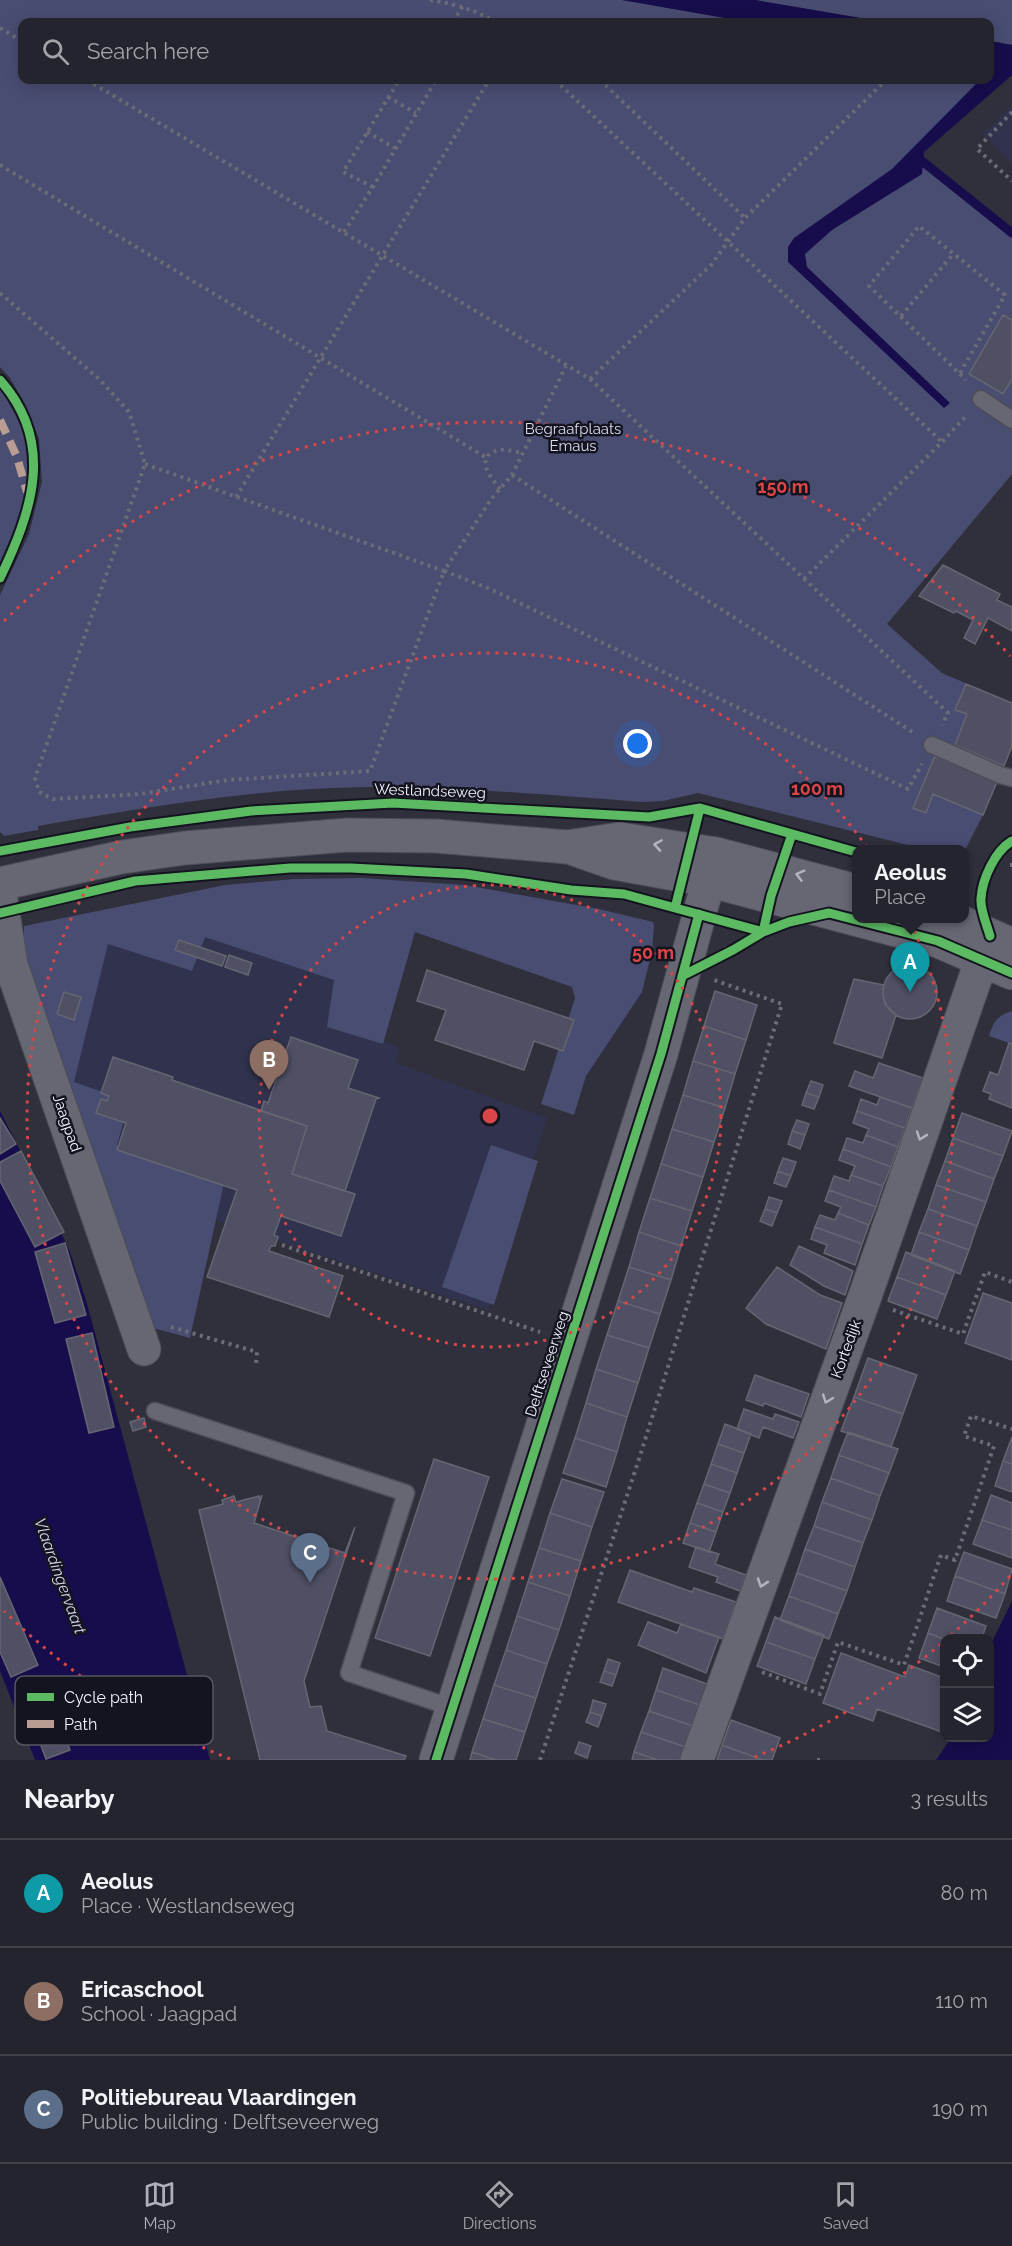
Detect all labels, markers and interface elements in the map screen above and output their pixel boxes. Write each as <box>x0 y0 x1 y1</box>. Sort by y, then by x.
search box <box>18 18 994 84</box>
icon: search <box>39 35 72 68</box>
text: Search here <box>87 38 209 64</box>
park label: Begraafplaats Emaus <box>525 420 621 455</box>
text: 150 m <box>758 476 809 497</box>
your location <box>623 729 652 758</box>
text: 100 m <box>791 778 843 799</box>
street label: Westlandseweg <box>374 780 486 802</box>
one-way arrow <box>654 840 663 852</box>
popup <box>852 845 969 923</box>
text: Aeolus <box>874 859 947 885</box>
one-way arrow <box>795 870 805 883</box>
text: Place <box>874 885 926 909</box>
text: 50 m <box>632 942 674 963</box>
pin: A <box>890 942 930 992</box>
pin: B <box>250 1040 288 1090</box>
street label: Jaagpad <box>49 1092 85 1154</box>
centre of rings <box>480 1106 500 1126</box>
one-way arrow <box>915 1130 928 1141</box>
street label: Delftseveerweg <box>521 1309 573 1419</box>
street label: Kortedijk <box>827 1317 865 1381</box>
one-way arrow <box>822 1393 834 1404</box>
water label: Vlaardingervaart <box>30 1515 90 1637</box>
pin: C <box>290 1534 330 1583</box>
one-way arrow <box>757 1577 770 1588</box>
map controls <box>940 1634 994 1742</box>
button: locate <box>940 1634 994 1688</box>
legend <box>15 1676 213 1745</box>
text: Cycle path <box>64 1688 143 1707</box>
button: layers <box>940 1688 994 1742</box>
text: Path <box>64 1715 97 1734</box>
text: Nearby <box>24 1784 114 1814</box>
text: 3 results <box>910 1787 988 1811</box>
text: Aeolus <box>81 1868 153 1894</box>
text: A <box>37 1881 50 1905</box>
text: 80 m <box>940 1881 988 1905</box>
text: Place · Westlandseweg <box>81 1894 295 1918</box>
text: Ericaschool <box>81 1976 204 2002</box>
text: B <box>37 1989 50 2013</box>
text: 110 m <box>935 1989 988 2013</box>
text: School · Jaagpad <box>81 2002 237 2026</box>
text: Politiebureau Vlaardingen <box>81 2084 356 2110</box>
text: C <box>37 2097 50 2121</box>
text: 190 m <box>932 2097 988 2121</box>
text: Public building · Delftseveerweg <box>81 2110 379 2134</box>
tab: Map <box>143 2178 176 2233</box>
tab: Directions <box>463 2178 537 2233</box>
tab: Saved <box>823 2178 869 2233</box>

